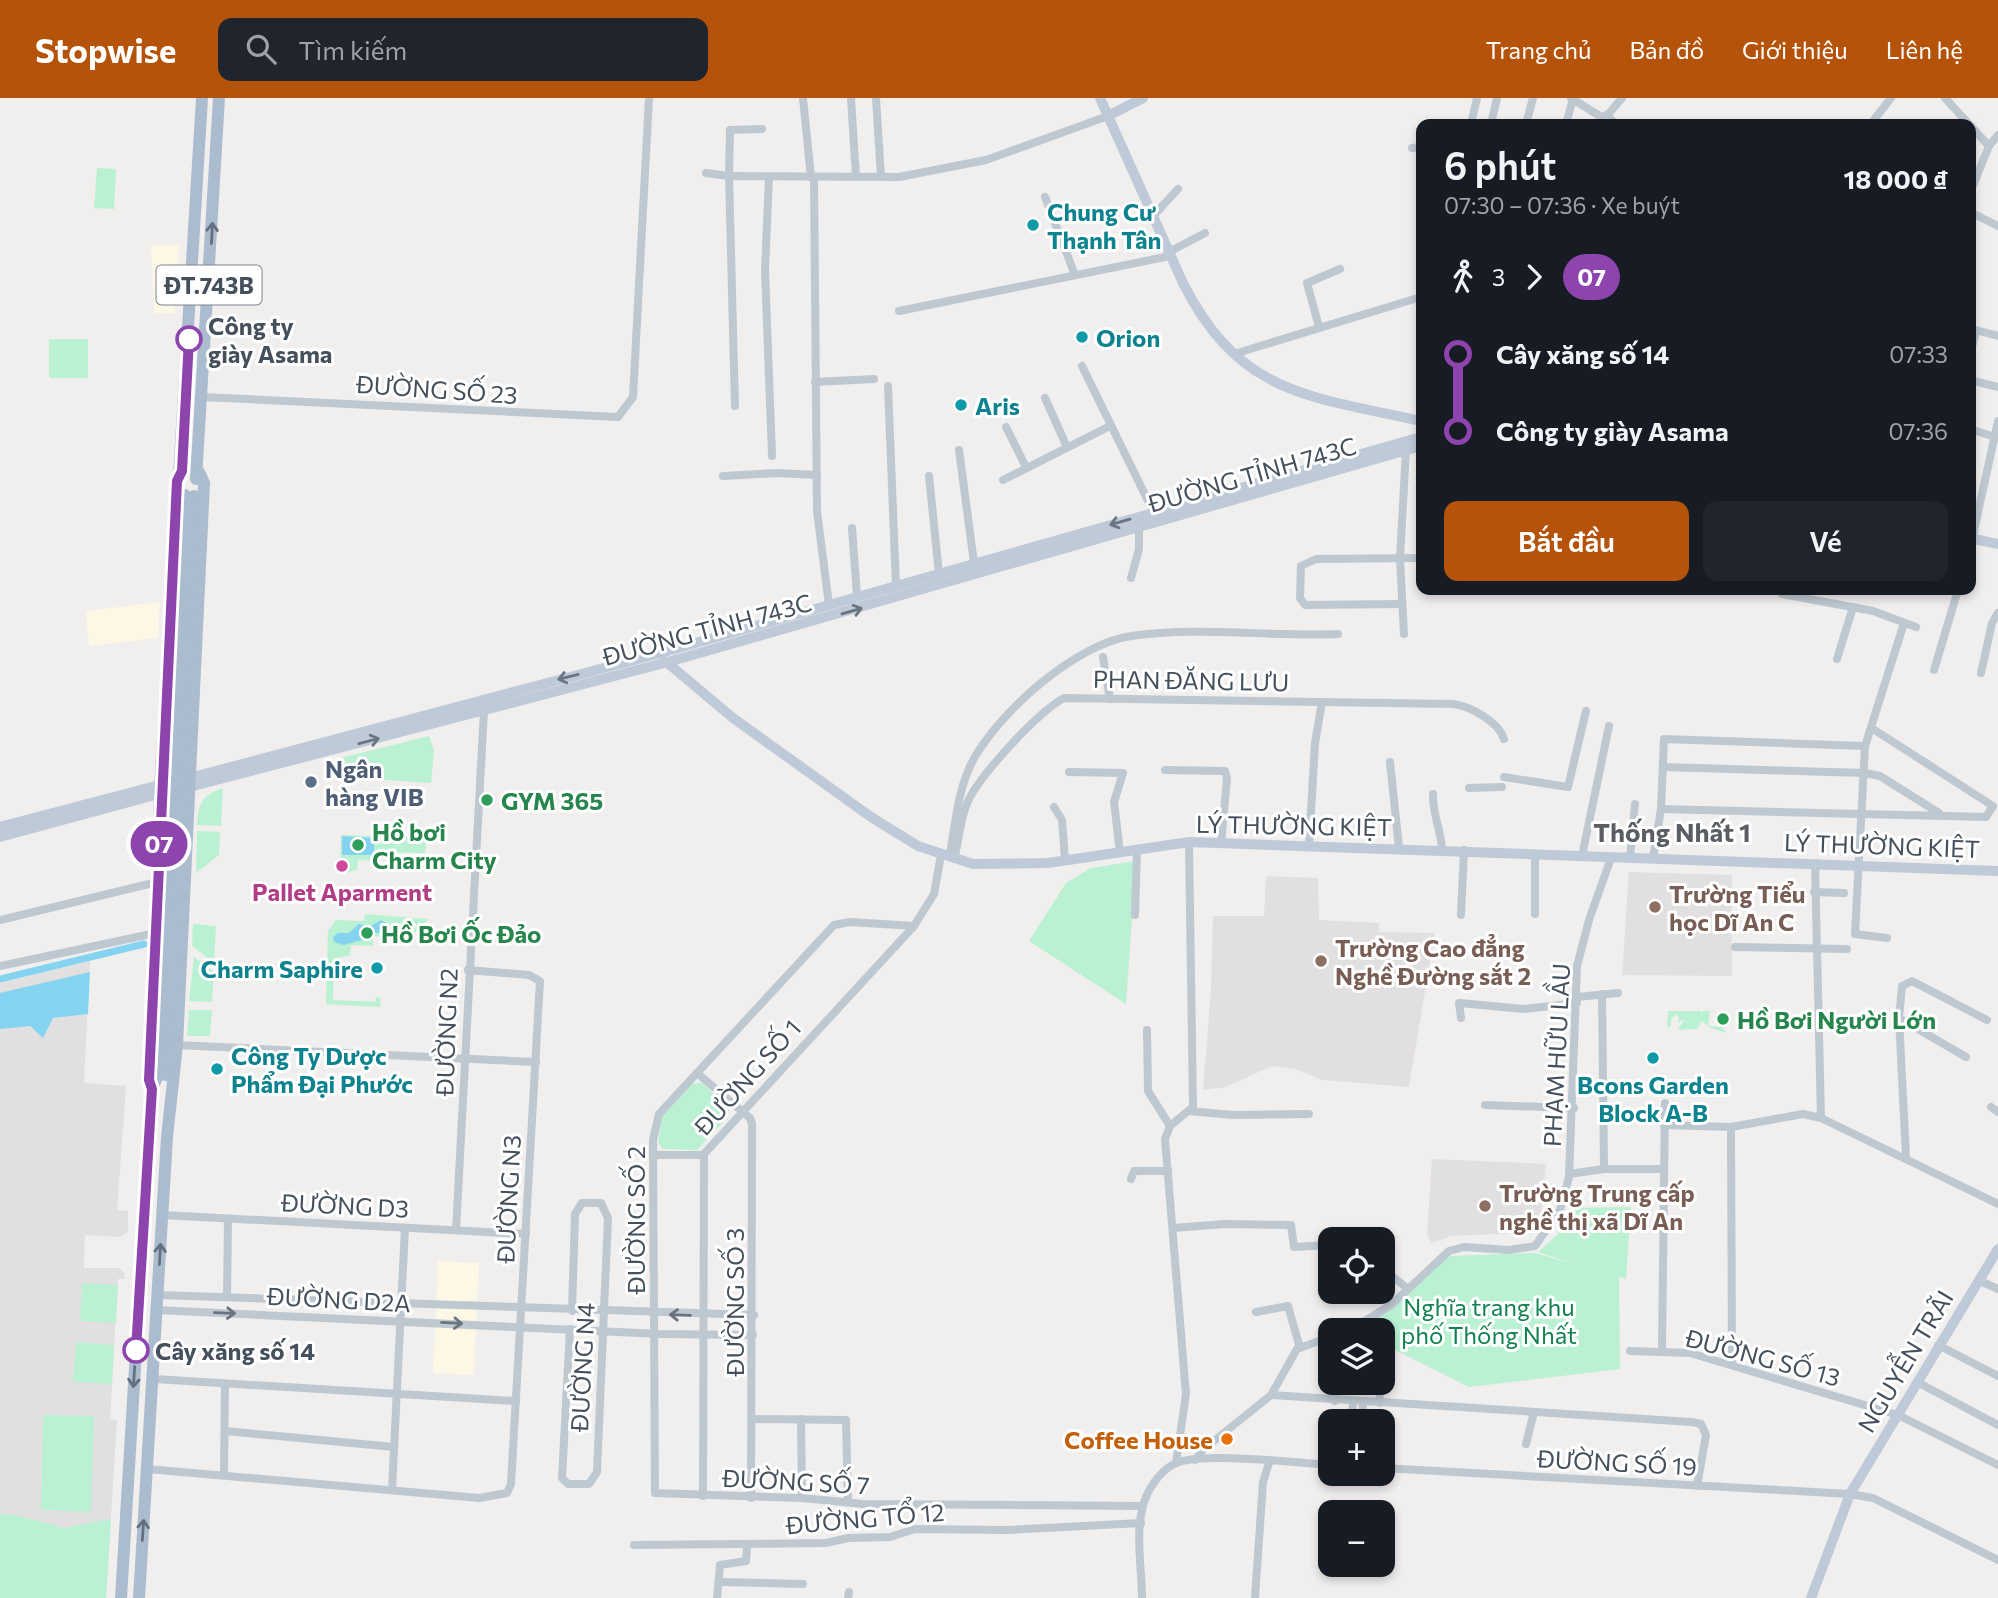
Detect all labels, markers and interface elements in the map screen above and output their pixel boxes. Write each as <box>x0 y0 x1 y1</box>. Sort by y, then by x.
search box <box>218 18 708 81</box>
text: Stopwise <box>35 29 176 70</box>
icon: search <box>242 30 280 68</box>
text: Tìm kiếm <box>298 34 407 65</box>
text: Trang chủ <box>1486 35 1592 64</box>
text: Bản đồ <box>1630 35 1704 64</box>
text: Giới thiệu <box>1742 35 1848 64</box>
text: Liên hệ <box>1886 35 1963 64</box>
text: 6 phút <box>1444 141 1556 188</box>
text: 18 000 ₫ <box>1844 163 1948 194</box>
text: 07:30 – 07:36 · Xe buýt <box>1444 191 1680 219</box>
place label: Chung Cư Thạnh Tân <box>1047 197 1161 254</box>
marker: Chung Cư Thạnh Tân <box>1025 217 1041 233</box>
one-way arrow <box>206 222 219 245</box>
icon: walk <box>1444 258 1482 296</box>
icon: forward <box>1515 258 1553 296</box>
text: 07 <box>1577 262 1606 291</box>
text: 3 <box>1492 263 1505 291</box>
road number: ĐT.743B <box>156 266 262 304</box>
place label: Công ty giày Asama <box>208 311 333 368</box>
place label: Orion <box>1096 323 1160 352</box>
marker: Công ty giày Asama <box>176 326 202 352</box>
marker: Orion <box>1074 329 1090 345</box>
text: Cây xăng số 14 <box>1496 338 1669 369</box>
text: 07:33 <box>1889 340 1948 368</box>
street label: ĐƯỜNG SỐ 23 <box>354 366 519 409</box>
place label: Aris <box>975 391 1020 420</box>
marker: Aris <box>953 397 969 413</box>
text: Công ty giày Asama <box>1496 415 1729 446</box>
text: 07:36 <box>1888 417 1948 445</box>
street label: ĐƯỜNG TỈNH 743C <box>1143 429 1359 518</box>
button: Bắt đầu <box>1444 501 1689 581</box>
button: Vé <box>1703 501 1948 581</box>
one-way arrow <box>1109 516 1131 529</box>
street label: ĐƯỜNG TỈNH 743C <box>598 586 815 671</box>
one-way arrow <box>840 604 862 617</box>
street label: PHAN ĐĂNG LƯU <box>1093 664 1289 696</box>
one-way arrow <box>557 671 579 684</box>
one-way arrow <box>357 734 380 747</box>
place label: Ngân hàng VIB <box>325 754 424 811</box>
marker: Ngân hàng VIB <box>303 774 319 790</box>
place label: GYM 365 <box>501 786 603 815</box>
marker: GYM 365 <box>479 792 495 808</box>
street label: LÝ THƯỜNG KIỆT <box>1196 809 1392 841</box>
district label: Thống Nhất 1 <box>1593 816 1751 847</box>
place label: Hồ bơi Charm City <box>372 817 497 874</box>
line badge: 07 <box>128 821 190 867</box>
street label: LÝ THƯỜNG KIỆT <box>1784 827 1980 863</box>
text: 07 <box>145 829 173 858</box>
marker: Hồ bơi Charm City <box>350 837 366 853</box>
marker: Pallet Aparment <box>334 858 350 874</box>
place label: Pallet Aparment <box>252 877 432 906</box>
place label: Trường Tiểu học Dĩ An C <box>1669 879 1806 936</box>
marker: Trường Tiểu học Dĩ An C <box>1647 899 1663 915</box>
place label: Hồ Bơi Ốc Đảo <box>381 917 541 948</box>
marker: Hồ Bơi Ốc Đảo <box>359 925 375 941</box>
place label: Trường Cao đẳng Nghề Đường sắt 2 <box>1335 933 1531 990</box>
marker: Trường Cao đẳng Nghề Đường sắt 2 <box>1313 953 1329 969</box>
place label: Charm Saphire <box>201 954 363 983</box>
marker: Charm Saphire <box>369 960 385 976</box>
street label: PHẠM HỮU LẦU <box>1535 962 1575 1147</box>
street label: ĐƯỜNG N2 <box>429 968 463 1097</box>
place label: Hồ Bơi Người Lớn <box>1737 1005 1936 1034</box>
street label: ĐƯỜNG SỐ 1 <box>685 1011 806 1141</box>
marker: Hồ Bơi Người Lớn <box>1715 1011 1731 1027</box>
place label: Công Ty Dược Phẩm Đại Phước <box>231 1041 413 1098</box>
marker: Bcons Garden Block A-B <box>1645 1050 1661 1066</box>
marker: Công Ty Dược Phẩm Đại Phước <box>209 1061 225 1077</box>
place label: Bcons Garden Block A-B <box>1577 1070 1729 1127</box>
street label: ĐƯỜNG N3 <box>490 1134 526 1265</box>
street label: ĐƯỜNG SỐ 2 <box>618 1146 650 1295</box>
place label: Trường Trung cấp nghề thị xã Dĩ An <box>1499 1178 1695 1236</box>
street label: ĐƯỜNG D3 <box>279 1187 410 1223</box>
marker: Trường Trung cấp nghề thị xã Dĩ An <box>1477 1198 1493 1214</box>
map controls <box>1318 1227 1395 1577</box>
button: locate <box>1318 1227 1395 1304</box>
street label: ĐƯỜNG SỐ 3 <box>717 1228 749 1377</box>
one-way arrow <box>154 1243 167 1266</box>
street label: ĐƯỜNG D2A <box>265 1281 412 1317</box>
street label: NGUYỄN TRÃI <box>1848 1283 1959 1437</box>
park label: Nghĩa trang khu phố Thống Nhất <box>1401 1292 1577 1349</box>
street label: ĐƯỜNG N4 <box>564 1302 600 1433</box>
one-way arrow <box>213 1306 236 1319</box>
one-way arrow <box>669 1308 692 1322</box>
one-way arrow <box>441 1317 464 1330</box>
button: layers <box>1318 1318 1395 1395</box>
street label: ĐƯỜNG SỐ 13 <box>1682 1319 1844 1392</box>
place label: Cây xăng số 14 <box>155 1336 315 1365</box>
marker: Cây xăng số 14 <box>123 1337 149 1363</box>
one-way arrow <box>128 1365 141 1388</box>
button: + <box>1318 1409 1395 1486</box>
place label: Coffee House <box>1064 1425 1213 1454</box>
marker: Coffee House <box>1219 1431 1235 1447</box>
street label: ĐƯỜNG SỐ 19 <box>1536 1440 1698 1481</box>
street label: ĐƯỜNG SỐ 7 <box>721 1460 871 1499</box>
street label: ĐƯỜNG TỔ 12 <box>783 1494 945 1539</box>
button: − <box>1318 1500 1395 1577</box>
one-way arrow <box>137 1519 150 1542</box>

